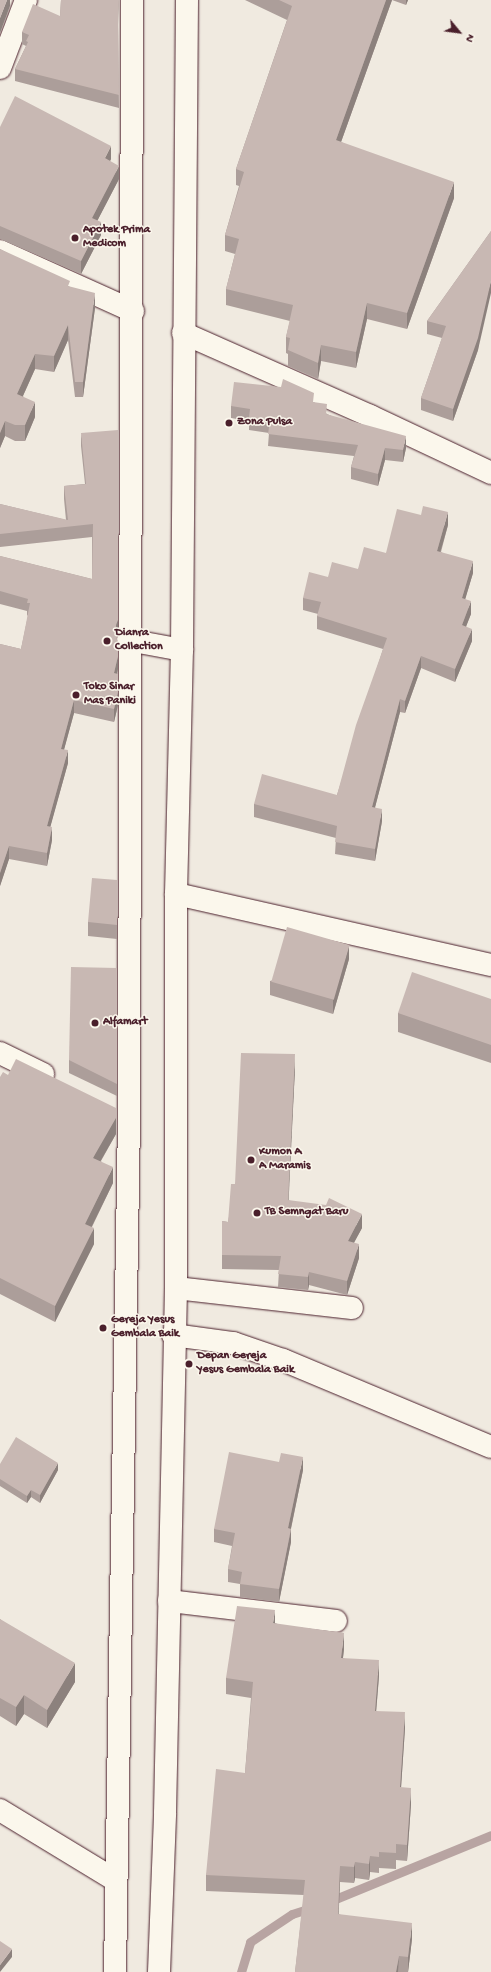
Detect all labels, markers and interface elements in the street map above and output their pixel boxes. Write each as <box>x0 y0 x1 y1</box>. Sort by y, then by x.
north arrow <box>439 12 479 52</box>
text: N <box>463 32 476 44</box>
place label: Apotek Prima Medicom <box>83 224 150 252</box>
marker: Apotek Prima Medicom <box>70 233 80 243</box>
place label: Zona Pulsa <box>237 416 292 430</box>
marker: Zona Pulsa <box>224 418 234 428</box>
place label: Dianra Collection <box>115 627 163 655</box>
marker: Dianra Collection <box>102 636 112 646</box>
place label: Toko Sinar Mas Paniki <box>84 681 136 709</box>
marker: Toko Sinar Mas Paniki <box>71 690 81 700</box>
place label: Alfamart <box>103 1016 147 1030</box>
marker: Alfamart <box>90 1018 100 1028</box>
place label: Kumon A A Maramis <box>259 1146 310 1174</box>
marker: Kumon A A Maramis <box>246 1155 256 1165</box>
place label: TB Semngat Baru <box>265 1206 348 1220</box>
marker: TB Semngat Baru <box>252 1208 262 1218</box>
place label: Gereja Yesus Gembala Baik <box>111 1314 179 1342</box>
marker: Gereja Yesus Gembala Baik <box>98 1323 108 1333</box>
place label: Depan Gereja Yesus Gembala Baik <box>197 1350 294 1378</box>
marker: Depan Gereja Yesus Gembala Baik <box>184 1359 194 1369</box>

